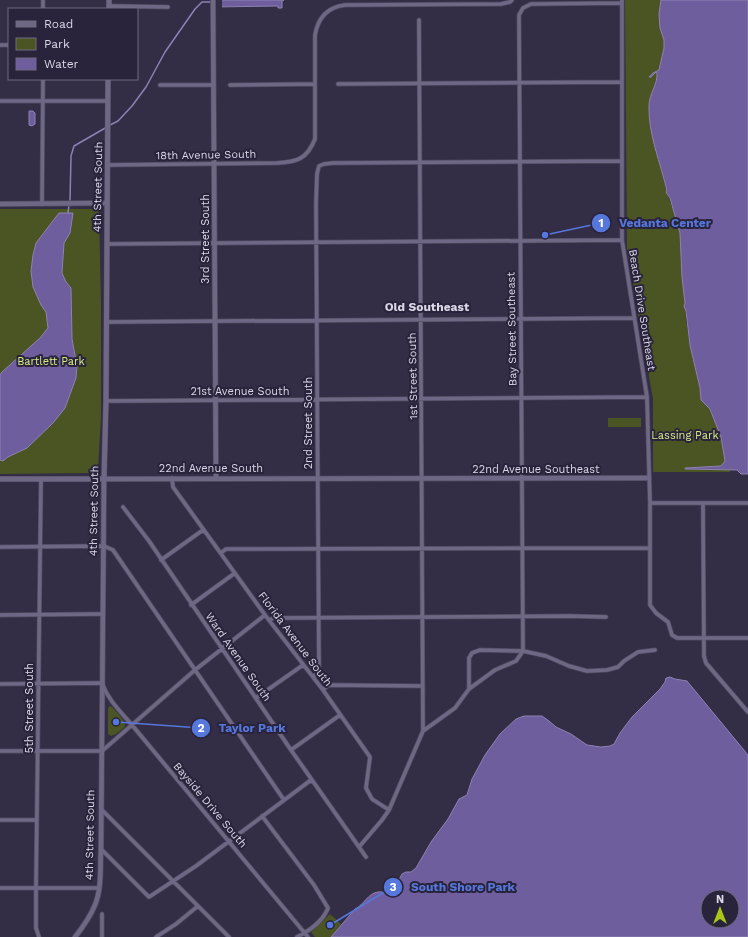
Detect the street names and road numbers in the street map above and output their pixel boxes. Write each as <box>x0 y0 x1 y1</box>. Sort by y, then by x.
street label: 4th Street South <box>91 142 105 232</box>
street label: 18th Avenue South <box>156 148 256 162</box>
street label: 3rd Street South <box>199 194 212 284</box>
street label: Beach Drive Southeast <box>626 249 658 372</box>
street label: Bay Street Southeast <box>504 272 519 386</box>
street label: 1st Street South <box>406 332 420 420</box>
street label: 2nd Street South <box>302 377 315 469</box>
street label: 21st Avenue South <box>191 385 289 398</box>
street label: 22nd Avenue South <box>159 462 263 475</box>
street label: 22nd Avenue Southeast <box>472 463 600 476</box>
street label: 4th Street South <box>87 466 101 556</box>
street label: Florida Avenue South <box>255 589 335 689</box>
street label: Ward Avenue South <box>202 610 274 704</box>
street label: 5th Street South <box>23 663 36 753</box>
street label: Bayside Drive South <box>171 760 249 850</box>
street label: 4th Street South <box>83 790 97 880</box>

